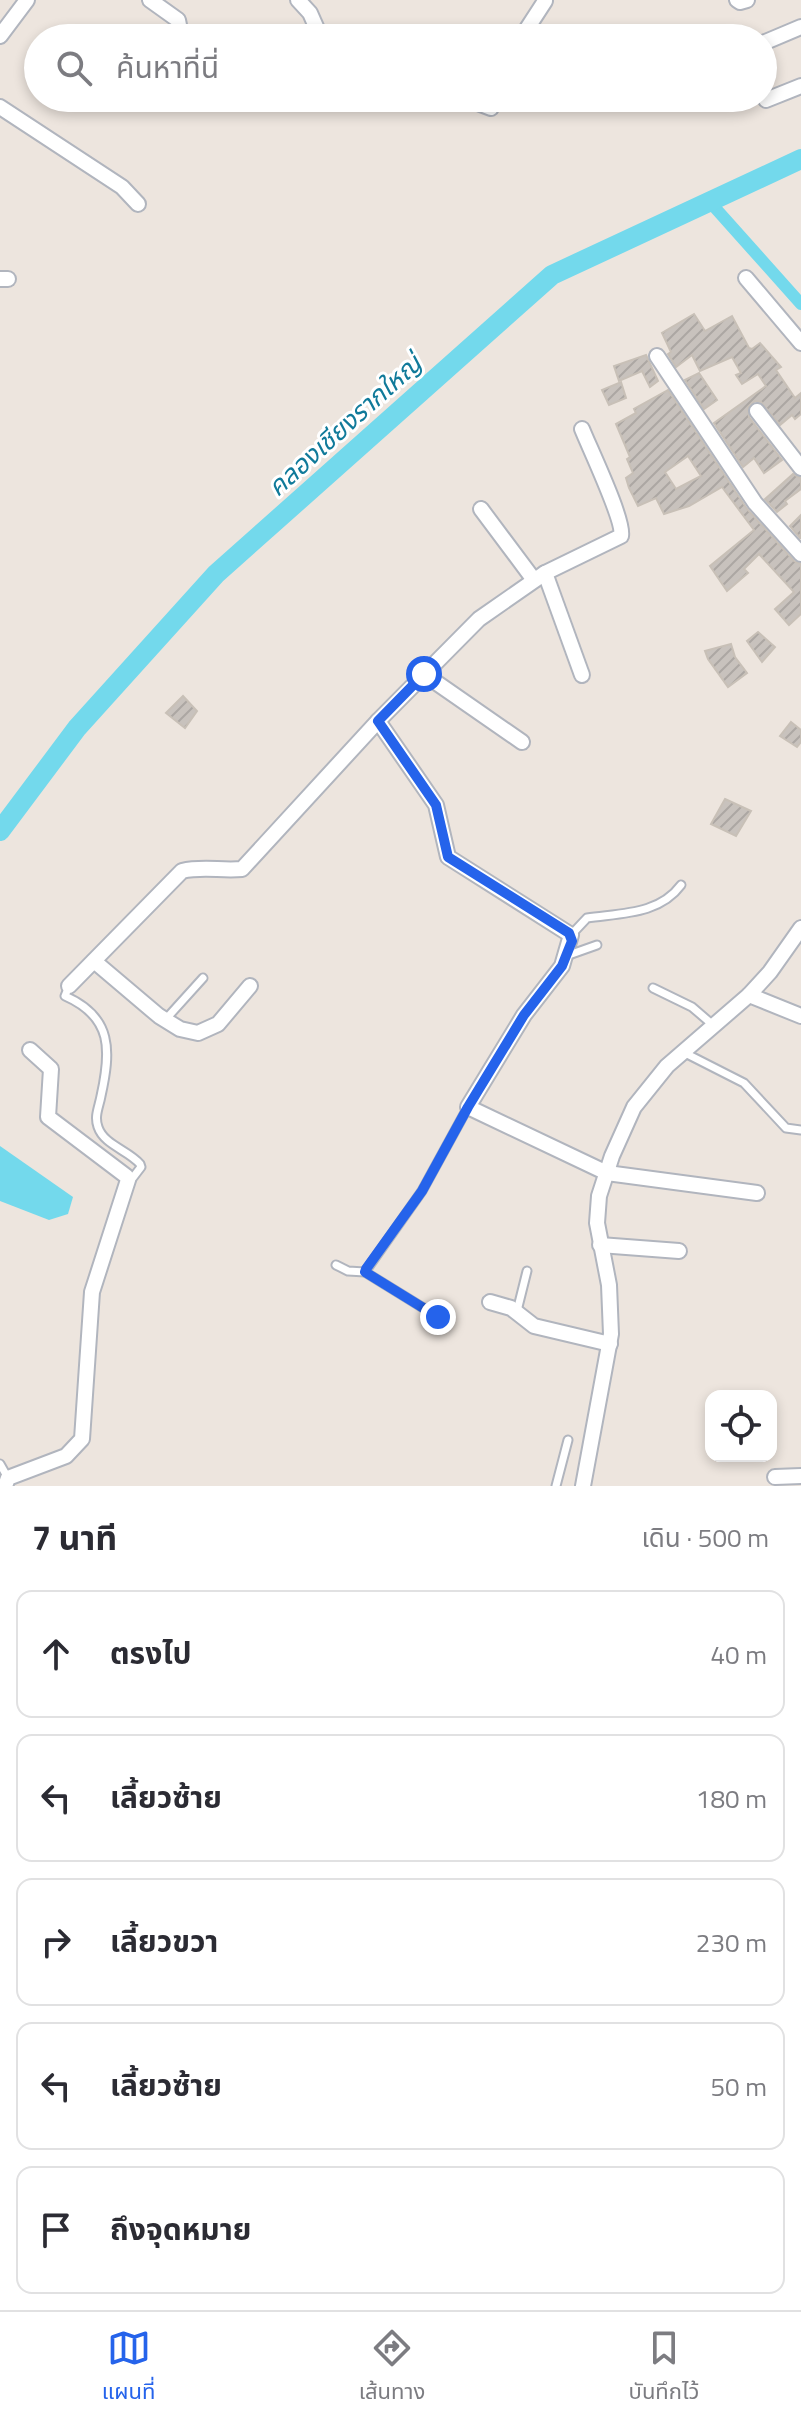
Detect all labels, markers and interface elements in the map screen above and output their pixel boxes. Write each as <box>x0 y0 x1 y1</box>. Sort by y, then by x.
search box <box>24 24 777 112</box>
text: ค้นหาที่นี่ <box>116 44 219 90</box>
icon: search <box>52 46 96 90</box>
water label: คลองเชียงรากใหญ่ <box>258 342 433 505</box>
route start <box>406 656 442 692</box>
route end <box>420 1299 456 1335</box>
map controls <box>705 1390 777 1462</box>
button: locate <box>705 1390 777 1462</box>
text: 7 นาที <box>32 1511 117 1563</box>
text: เดิน · 500 m <box>641 1518 769 1557</box>
text: ตรงไป <box>110 1630 192 1676</box>
icon: ahead <box>34 1632 78 1676</box>
text: 40 m <box>710 1635 767 1674</box>
text: เลี้ยวซ้าย <box>110 1774 222 1820</box>
icon: left <box>34 1776 78 1820</box>
text: 180 m <box>696 1779 767 1818</box>
text: เลี้ยวขวา <box>110 1918 218 1964</box>
icon: right <box>34 1920 78 1964</box>
text: 230 m <box>696 1923 767 1962</box>
text: เลี้ยวซ้าย <box>110 2062 222 2108</box>
icon: left <box>34 2064 78 2108</box>
text: 50 m <box>710 2067 767 2106</box>
text: ถึงจุดหมาย <box>110 2206 251 2252</box>
icon: arrive <box>34 2208 78 2252</box>
tab: แผนที่ <box>102 2326 155 2409</box>
tab: เส้นทาง <box>359 2326 425 2409</box>
tab: บันทึกไว้ <box>629 2326 699 2409</box>

